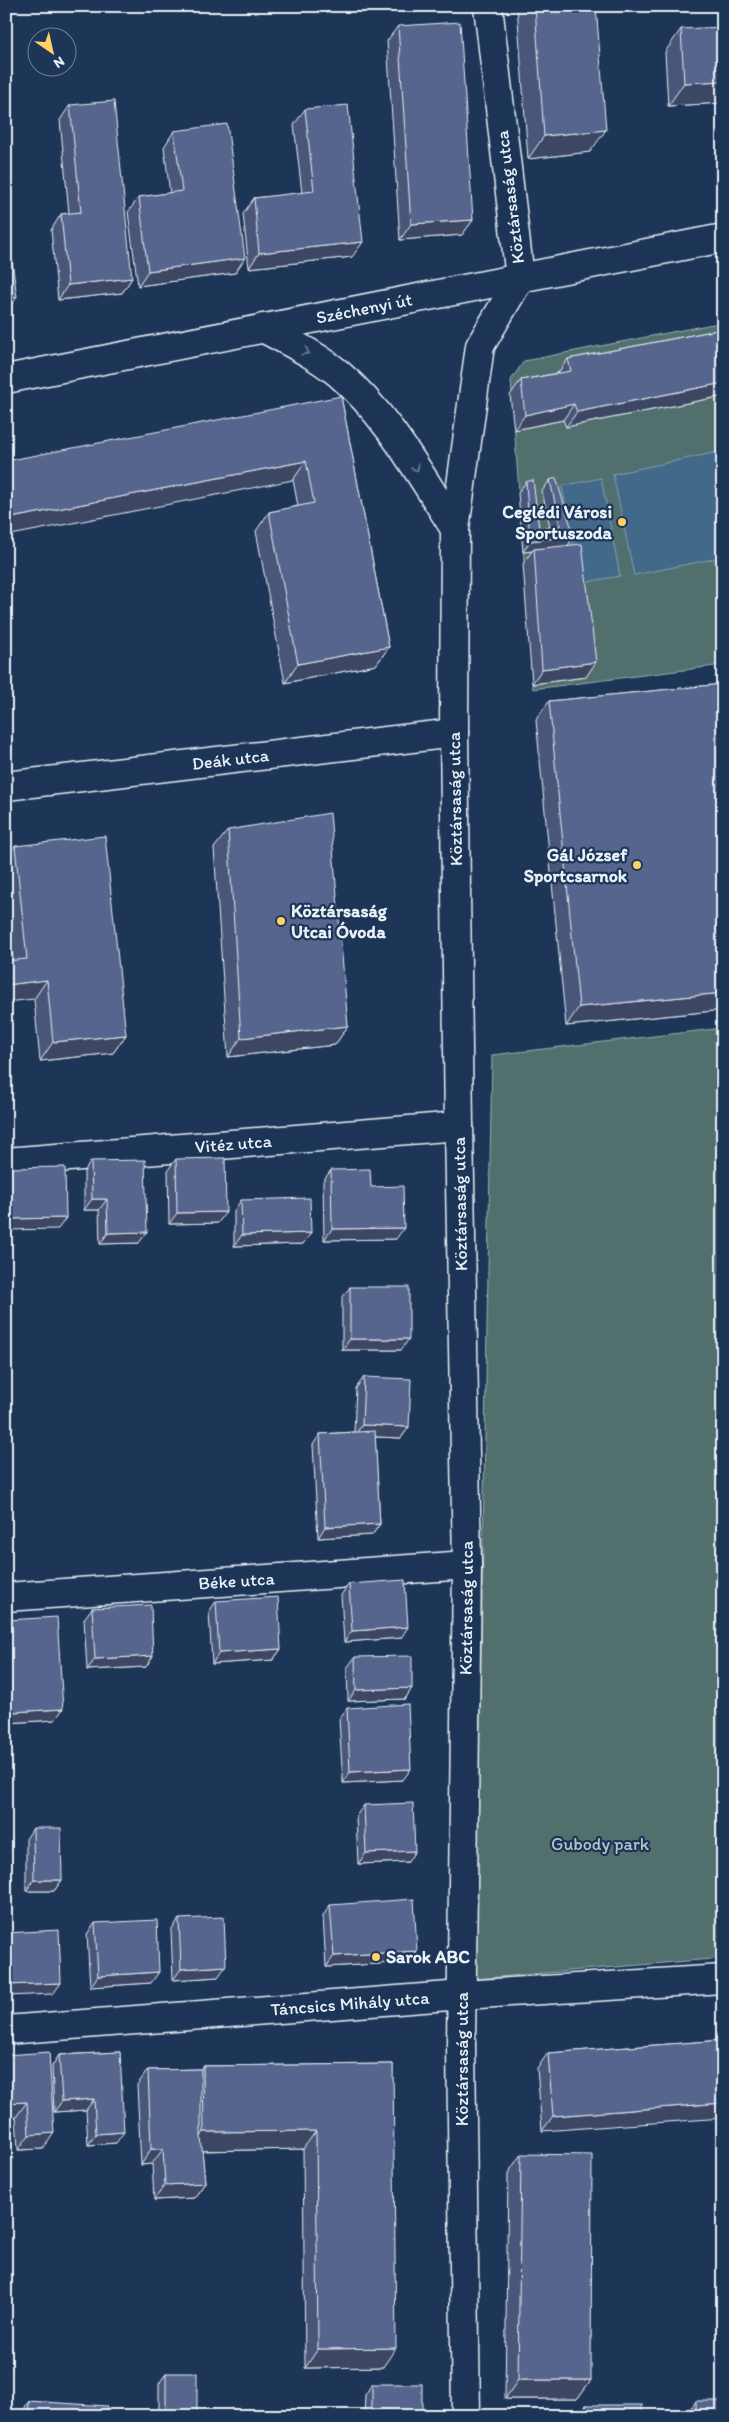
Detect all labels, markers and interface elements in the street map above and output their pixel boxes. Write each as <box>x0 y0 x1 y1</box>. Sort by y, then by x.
north arrow <box>28 28 78 78</box>
text: N <box>50 53 68 72</box>
street label: Köztársaság utca <box>491 128 529 265</box>
street label: Széchenyi út <box>314 288 414 329</box>
one-way arrow <box>301 345 310 355</box>
one-way arrow <box>410 463 419 472</box>
place label: Ceglédi Városi Sportuszoda <box>502 501 613 544</box>
marker: Ceglédi Városi Sportuszoda <box>616 516 628 528</box>
street label: Köztársaság utca <box>443 731 467 866</box>
street label: Deák utca <box>191 744 271 775</box>
place label: Gál József Sportcsarnok <box>524 844 628 887</box>
marker: Gál József Sportcsarnok <box>631 859 643 871</box>
place label: Köztársaság Utcai Óvoda <box>291 900 388 943</box>
marker: Köztársaság Utcai Óvoda <box>275 915 287 927</box>
street label: Vitéz utca <box>194 1130 273 1158</box>
street label: Köztársaság utca <box>448 1136 472 1271</box>
street label: Köztársaság utca <box>455 1540 478 1675</box>
street label: Béke utca <box>198 1567 276 1595</box>
park label: Gubody park <box>551 1833 650 1855</box>
place label: Sarok ABC <box>386 1946 470 1968</box>
marker: Sarok ABC <box>370 1951 382 1963</box>
street label: Táncsics Mihály utca <box>270 1986 431 2021</box>
street label: Köztársaság utca <box>451 1991 473 2126</box>

